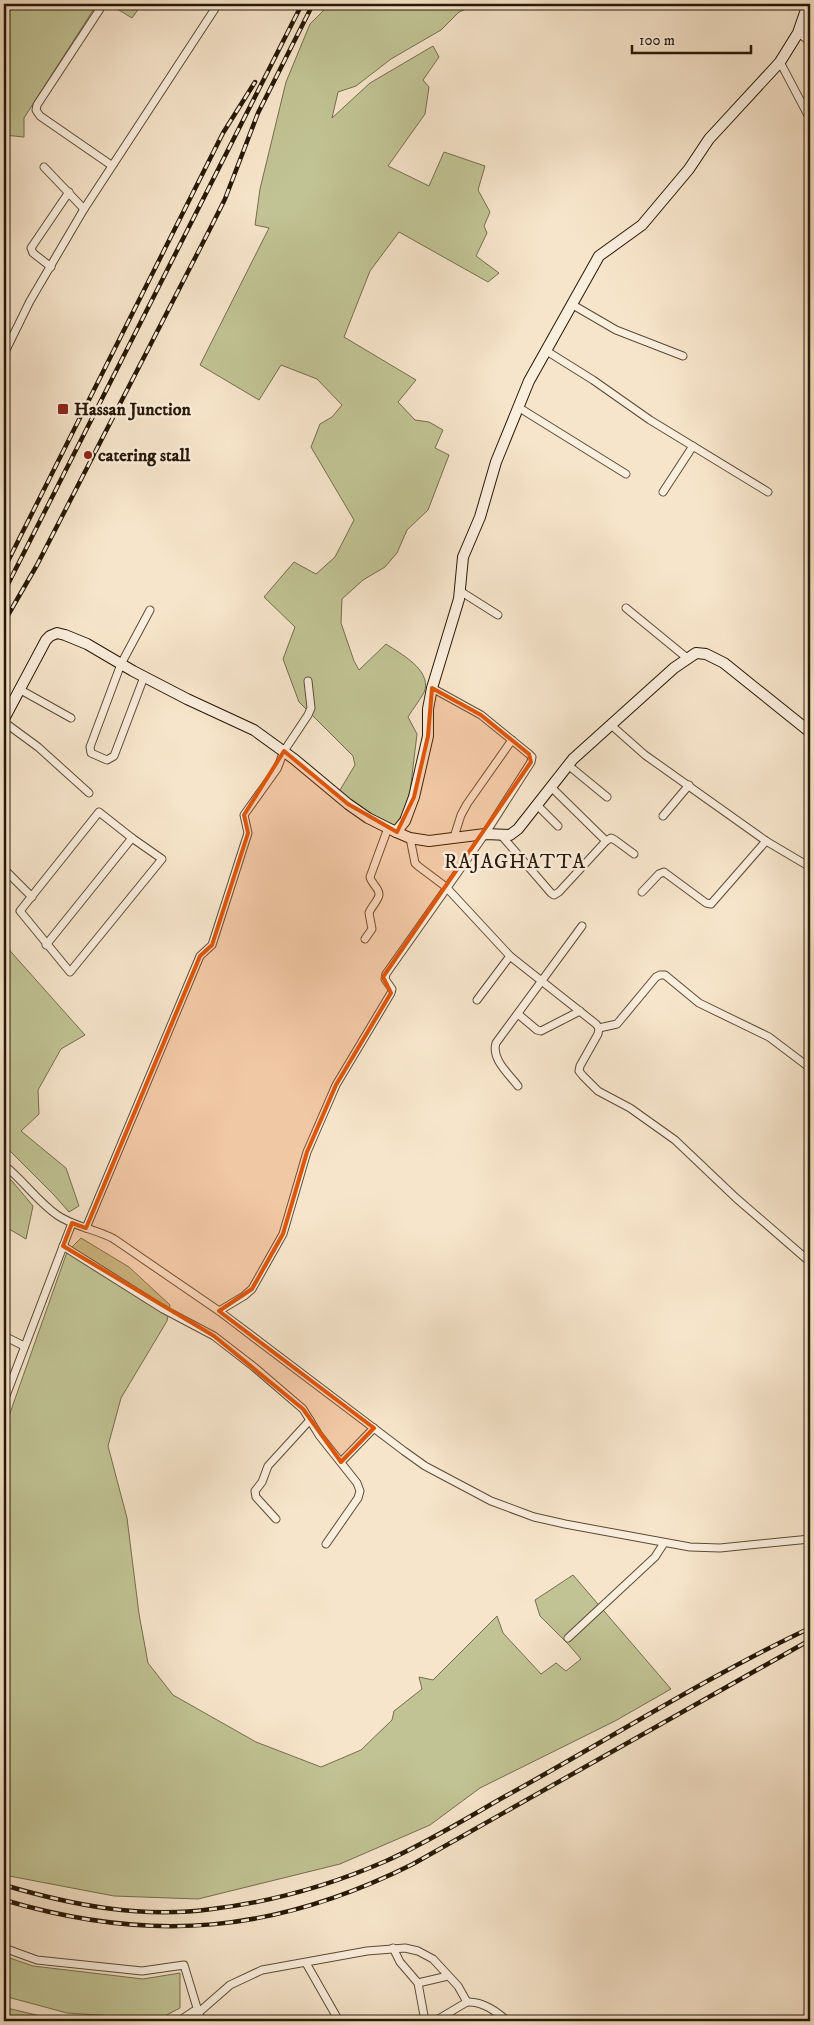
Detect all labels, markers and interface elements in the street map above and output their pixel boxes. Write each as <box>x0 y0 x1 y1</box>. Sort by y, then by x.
scale bar <box>632 22 750 54</box>
text: 100 m <box>639 31 675 50</box>
place label: Hassan Junction <box>74 399 191 421</box>
marker: Hassan Junction <box>56 402 70 416</box>
place label: catering stall <box>98 445 191 467</box>
marker: catering stall <box>82 449 94 461</box>
district label: RAJAGHATTA <box>444 850 586 875</box>

